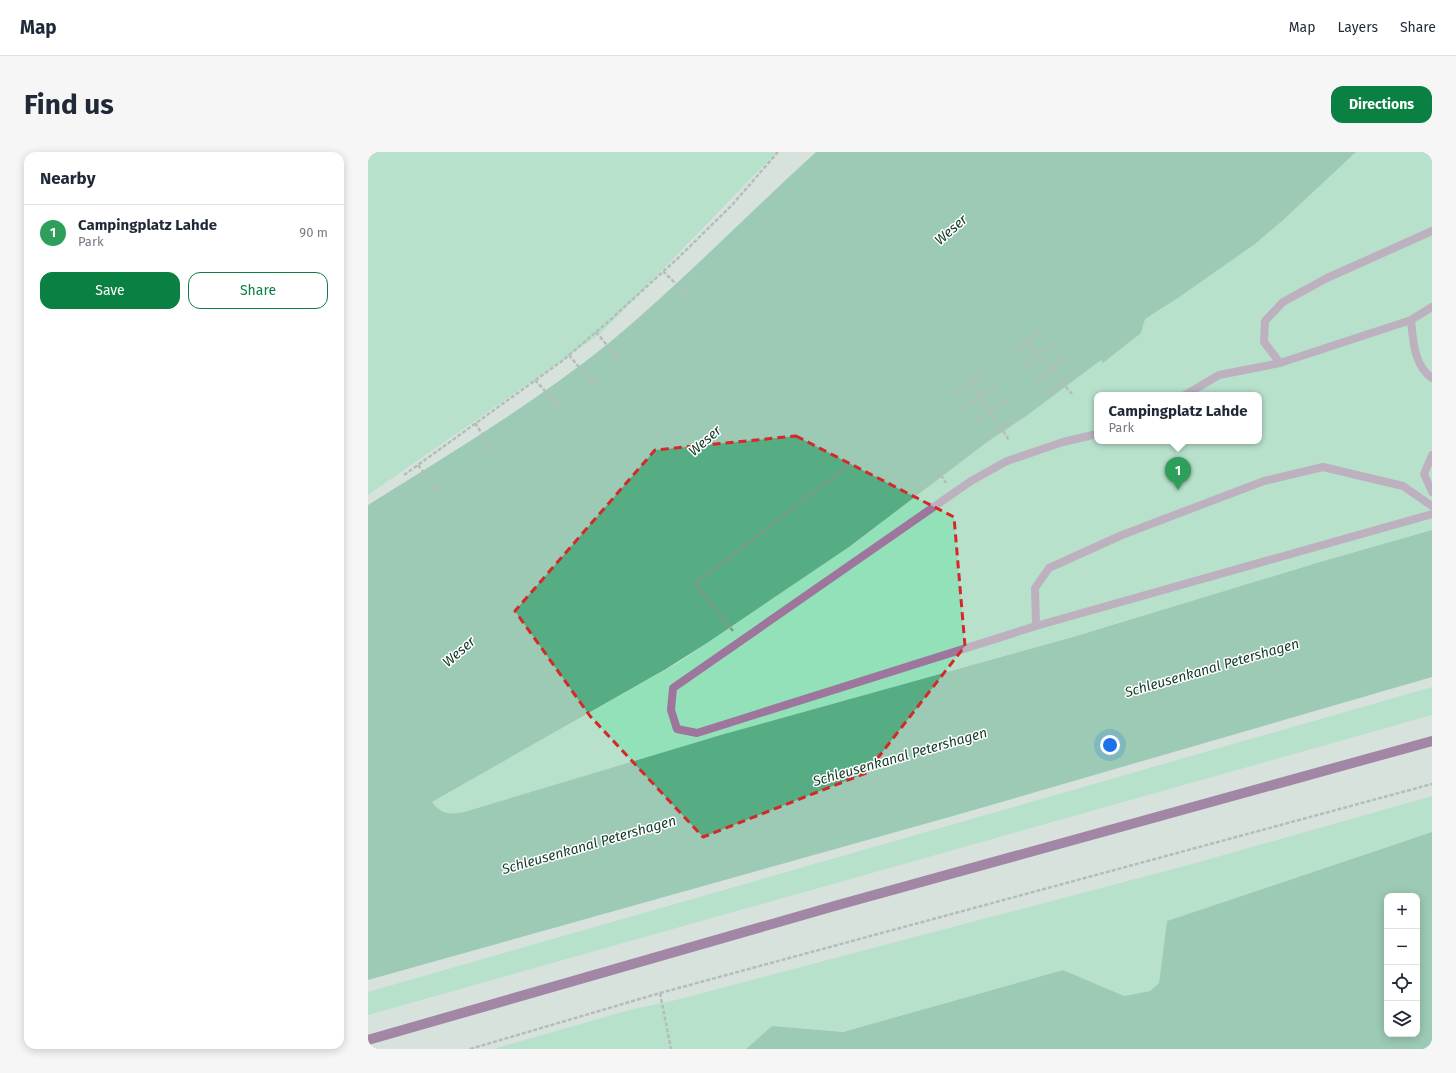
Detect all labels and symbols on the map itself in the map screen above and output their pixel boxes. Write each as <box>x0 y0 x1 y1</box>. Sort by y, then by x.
water label: Weser <box>931 211 971 249</box>
water label: Weser <box>685 422 725 460</box>
pin: 1 <box>1165 457 1191 490</box>
water label: Weser <box>439 633 479 671</box>
water label: Schleusenkanal Petershagen <box>1122 635 1301 701</box>
water label: Schleusenkanal Petershagen <box>810 724 989 790</box>
your location <box>1100 735 1120 755</box>
water label: Schleusenkanal Petershagen <box>499 812 678 878</box>

